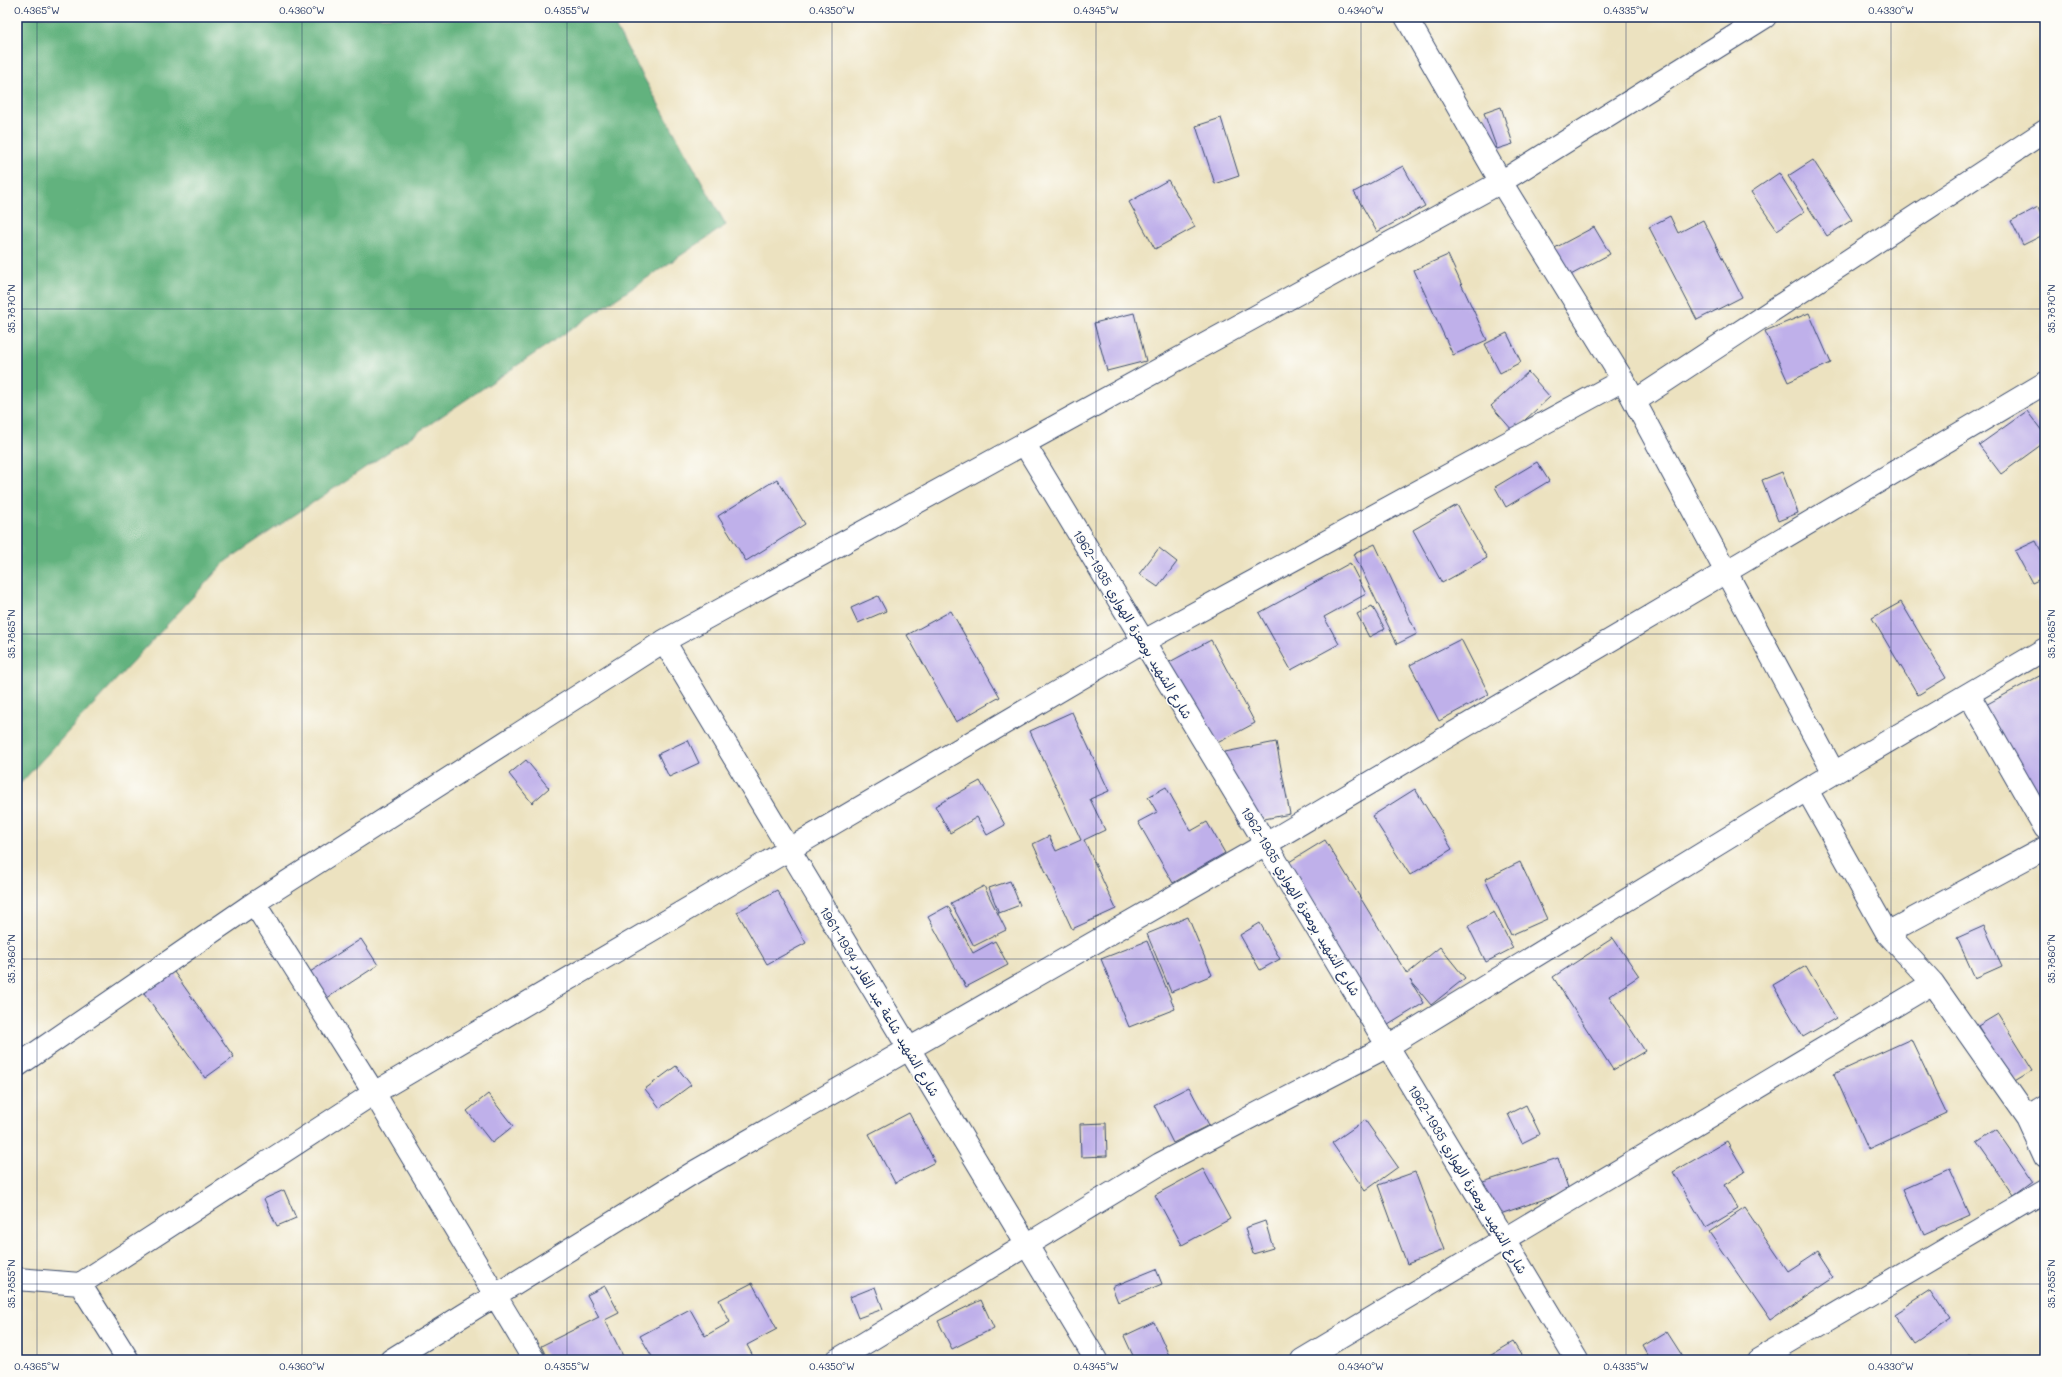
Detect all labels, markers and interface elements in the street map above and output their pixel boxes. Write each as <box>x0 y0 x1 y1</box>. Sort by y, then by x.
text: 0.4365°W <box>14 3 60 17</box>
text: 0.4360°W <box>279 3 325 17</box>
text: 0.4355°W <box>544 3 590 17</box>
text: 0.4350°W <box>809 3 855 17</box>
text: 0.4345°W <box>1073 3 1119 17</box>
text: 0.4340°W <box>1338 3 1384 17</box>
text: 0.4335°W <box>1603 3 1649 17</box>
text: 0.4330°W <box>1868 3 1914 17</box>
text: 35.7870°N <box>4 284 18 334</box>
text: 35.7870°N <box>2044 284 2058 334</box>
street label: شارع الشهيد بومعزة الهواري 1935-1962 <box>1068 526 1196 723</box>
text: 35.7865°N <box>4 609 18 659</box>
text: 35.7865°N <box>2044 609 2058 659</box>
street label: شارع الشهيد بومعزة الهواري 1935-1962 <box>1236 803 1364 1000</box>
street label: شارع الشهيد شاعة عبد القادر 1934-1961 <box>815 903 944 1100</box>
text: 35.7860°N <box>4 934 18 984</box>
text: 35.7860°N <box>2044 934 2058 984</box>
street label: شارع الشهيد بومعزة الهواري 1935-1962 <box>1403 1081 1531 1278</box>
text: 35.7855°N <box>4 1259 18 1309</box>
text: 35.7855°N <box>2044 1259 2058 1309</box>
text: 0.4365°W <box>14 1359 60 1373</box>
text: 0.4360°W <box>279 1359 325 1373</box>
text: 0.4355°W <box>544 1359 590 1373</box>
text: 0.4350°W <box>809 1359 855 1373</box>
text: 0.4345°W <box>1073 1359 1119 1373</box>
text: 0.4340°W <box>1338 1359 1384 1373</box>
text: 0.4335°W <box>1603 1359 1649 1373</box>
text: 0.4330°W <box>1868 1359 1914 1373</box>

